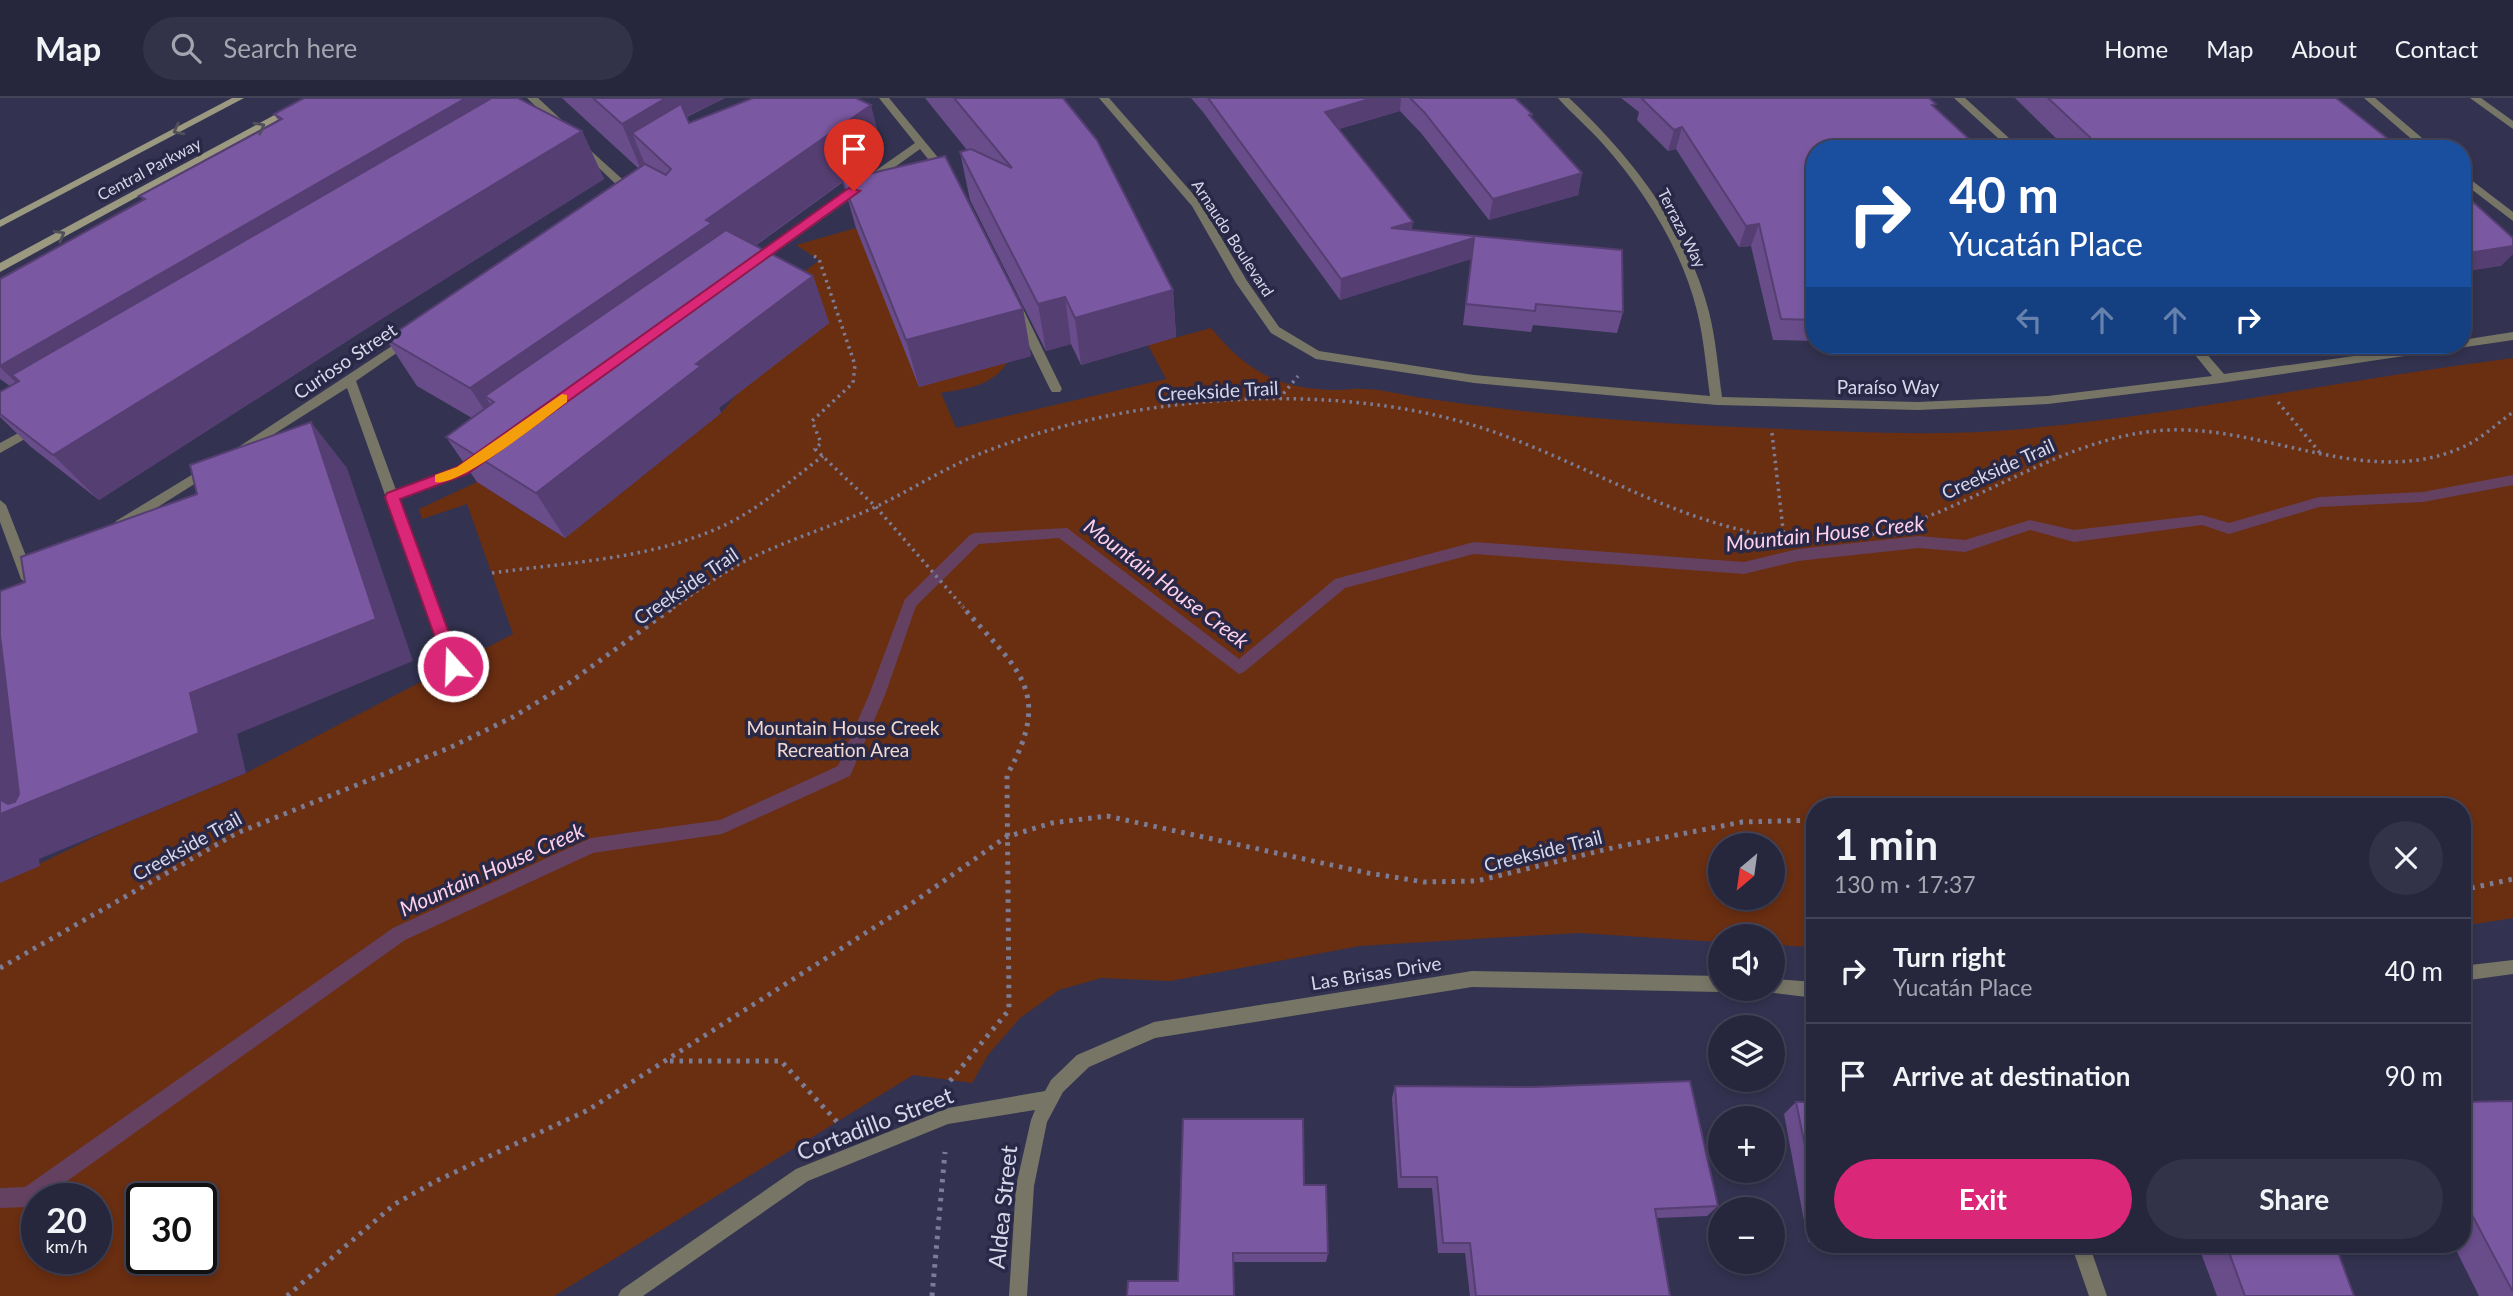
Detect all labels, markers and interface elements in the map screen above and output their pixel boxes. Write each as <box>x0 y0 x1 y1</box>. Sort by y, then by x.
search box <box>143 17 633 80</box>
text: Map <box>35 28 101 68</box>
icon: search <box>167 29 205 67</box>
text: Search here <box>223 32 357 64</box>
text: Home <box>2104 34 2168 63</box>
text: Map <box>2206 34 2254 63</box>
text: About <box>2292 34 2357 63</box>
text: Contact <box>2395 34 2478 63</box>
pin <box>824 119 884 191</box>
one-way arrow <box>173 121 186 135</box>
one-way arrow <box>253 121 265 135</box>
icon: arrive <box>835 130 873 168</box>
street label: Central Parkway <box>94 133 205 204</box>
text: 40 m <box>1949 165 2059 223</box>
icon: right <box>1834 168 1925 259</box>
street label: Arnaudo Boulevard <box>1189 176 1278 300</box>
street label: Terraza Way <box>1654 185 1711 271</box>
text: Yucatán Place <box>1949 224 2143 263</box>
one-way arrow <box>53 230 65 243</box>
icon: left <box>2010 301 2048 339</box>
icon: ahead <box>2083 301 2121 339</box>
icon: ahead <box>2156 301 2194 339</box>
icon: right <box>2229 301 2267 339</box>
street label: Curioso Street <box>289 318 401 403</box>
street label: Paraíso Way <box>1837 375 1939 398</box>
street label: Creekside Trail <box>1157 376 1279 405</box>
street label: Creekside Trail <box>1938 433 2058 504</box>
water label: Mountain House Creek <box>1724 510 1926 555</box>
water label: Mountain House Creek <box>1080 513 1255 653</box>
street label: Creekside Trail <box>629 542 742 629</box>
position arrow <box>416 629 490 703</box>
park label: Mountain House Creek Recreation Area <box>746 716 940 761</box>
street label: Creekside Trail <box>128 806 245 885</box>
water label: Mountain House Creek <box>395 816 589 921</box>
text: 1 min <box>1834 819 1938 869</box>
button: close <box>2369 821 2443 895</box>
street label: Creekside Trail <box>1481 825 1604 876</box>
north arrow <box>1708 833 1785 910</box>
map controls <box>1708 833 1785 1274</box>
text: 130 m · 17:37 <box>1834 870 1976 898</box>
button: sound <box>1708 924 1785 1001</box>
text: Turn right <box>1893 941 2006 973</box>
street label: Las Brisas Drive <box>1309 951 1443 994</box>
icon: right <box>1834 952 1872 990</box>
text: 40 m <box>2385 955 2443 987</box>
text: Yucatán Place <box>1893 973 2032 1001</box>
button: layers <box>1708 1015 1785 1092</box>
icon: arrive <box>1834 1057 1872 1095</box>
text: Arrive at destination <box>1893 1060 2130 1092</box>
text: 90 m <box>2385 1060 2443 1092</box>
street label: Cortadillo Street <box>793 1080 957 1166</box>
button: + <box>1708 1106 1785 1183</box>
street label: Aldea Street <box>982 1143 1022 1270</box>
button: Exit <box>1834 1159 2132 1239</box>
button: Share <box>2146 1159 2443 1239</box>
speed limit sign: 30 <box>126 1183 217 1274</box>
button: − <box>1708 1197 1785 1274</box>
text: 20 <box>46 1198 87 1240</box>
text: km/h <box>45 1235 88 1257</box>

